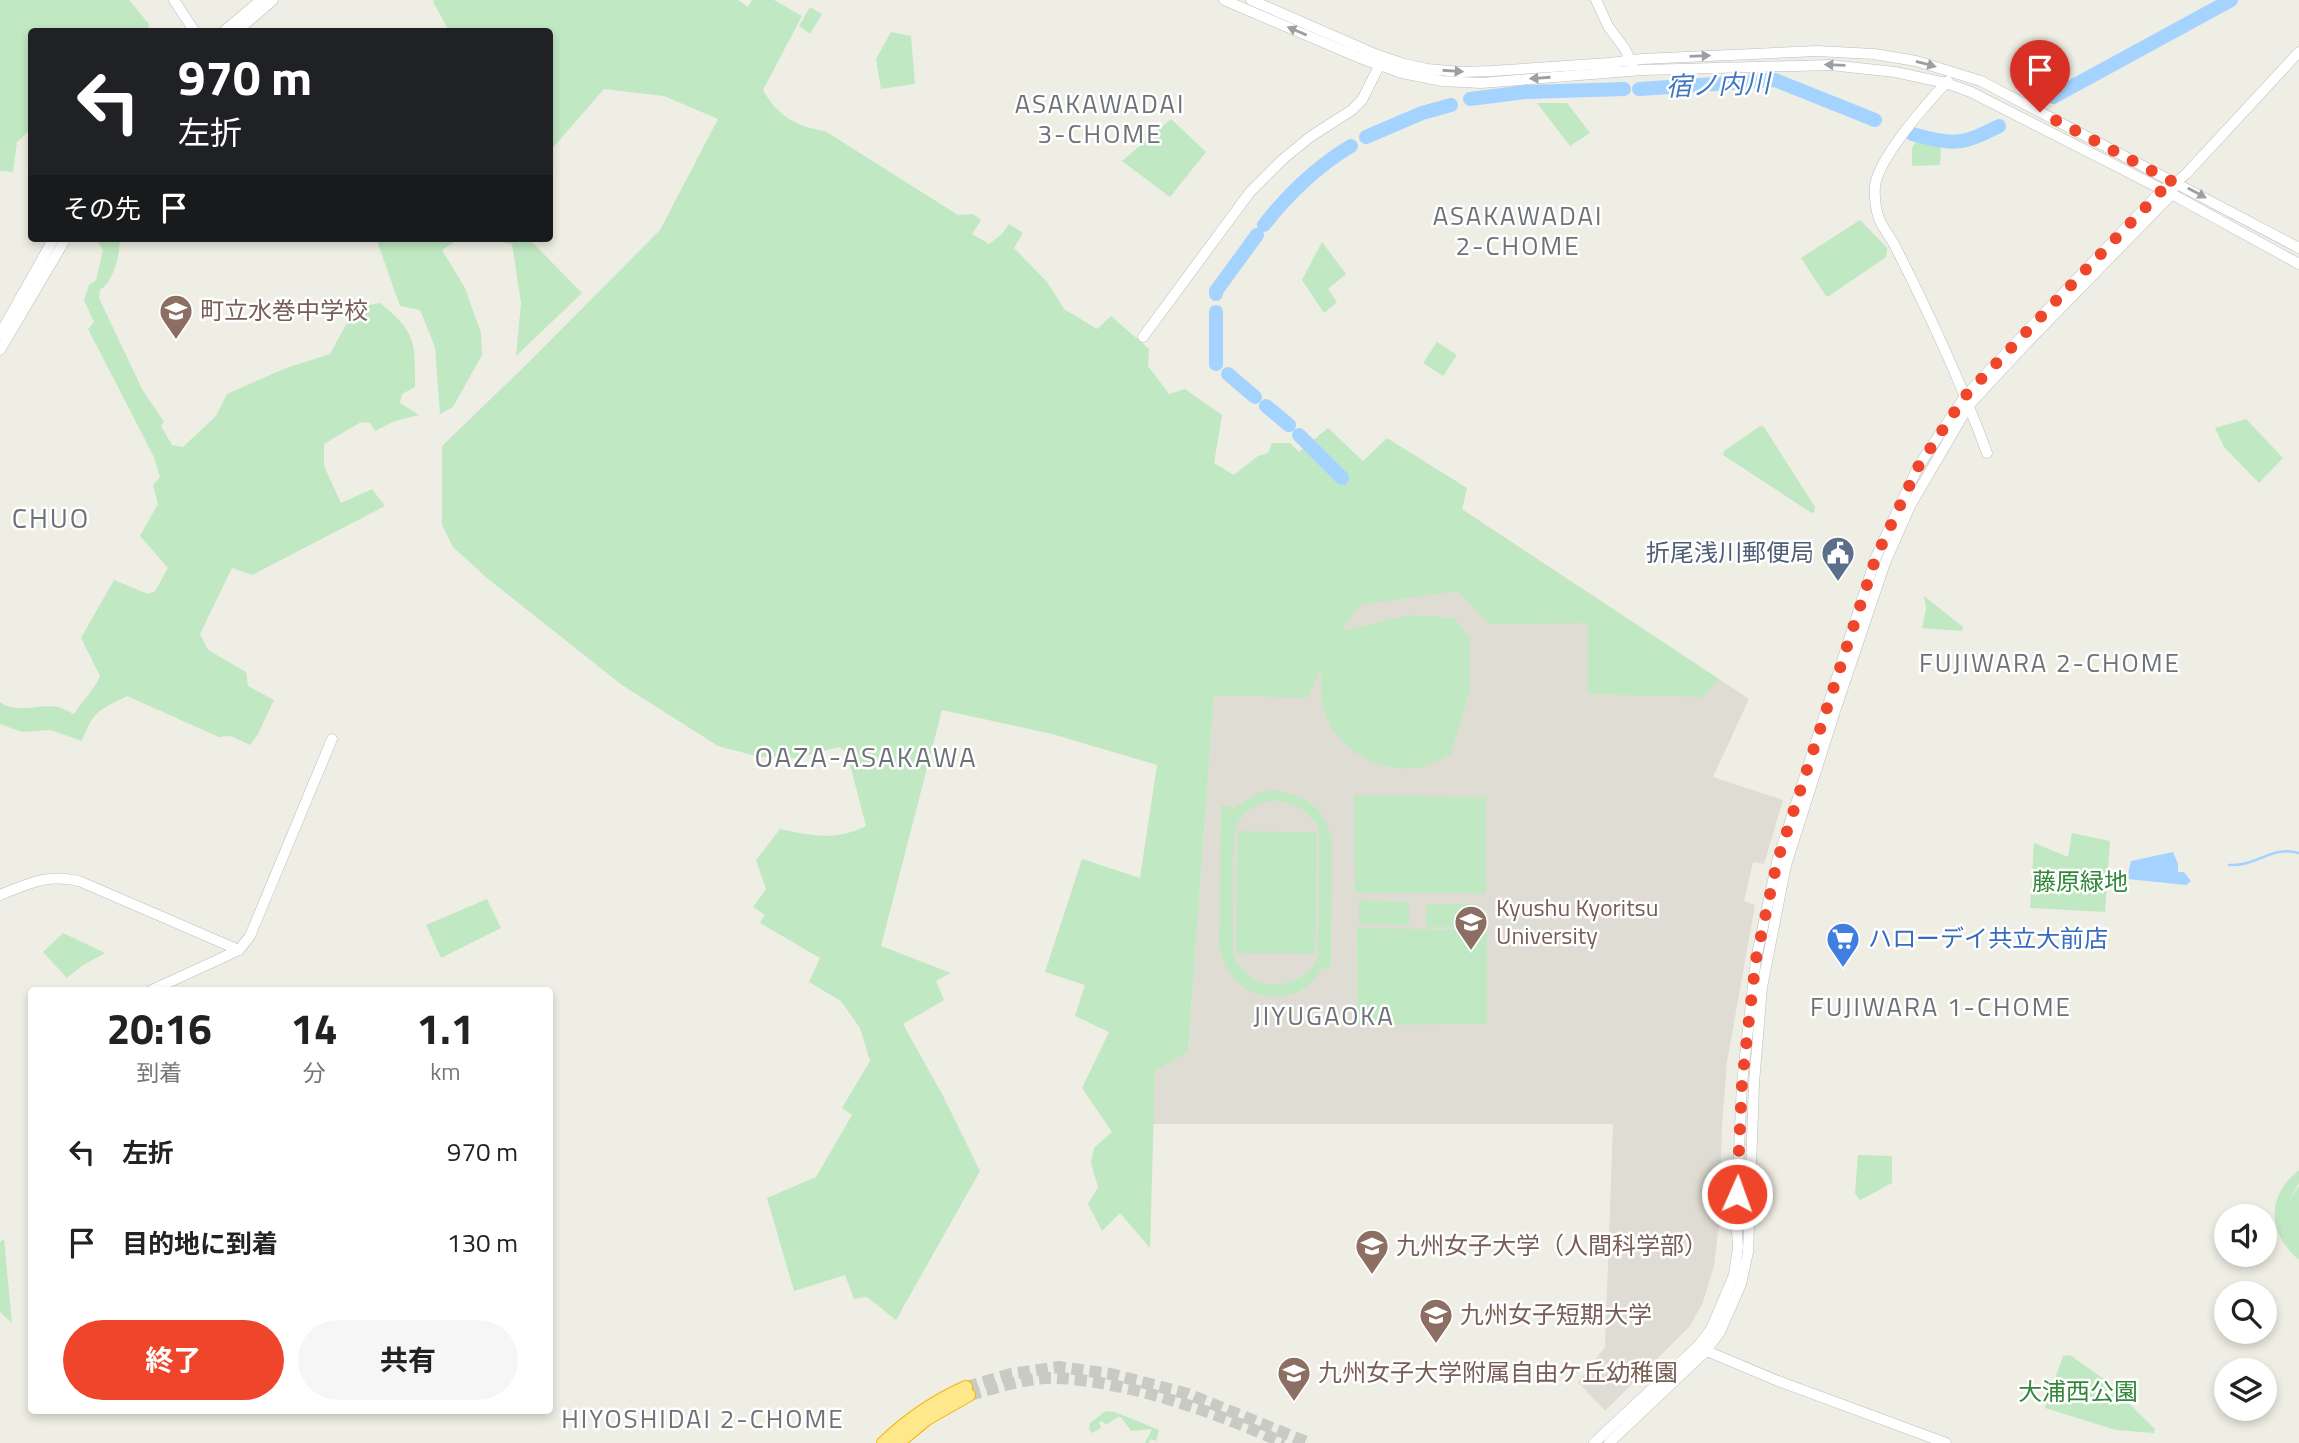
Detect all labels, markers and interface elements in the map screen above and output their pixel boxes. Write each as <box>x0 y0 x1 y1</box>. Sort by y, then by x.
one-way arrow <box>1286 26 1307 37</box>
text: 970 m <box>178 39 312 114</box>
pin <box>2010 40 2070 112</box>
one-way arrow <box>1689 51 1711 62</box>
icon: arrive <box>2021 51 2059 89</box>
icon: left <box>63 56 154 147</box>
one-way arrow <box>1915 59 1937 70</box>
one-way arrow <box>1824 60 1846 71</box>
water label: 宿ノ内川 <box>1665 63 1774 106</box>
one-way arrow <box>1442 66 1464 77</box>
one-way arrow <box>1529 73 1551 84</box>
district label: ASAKAWADAI 3-CHOME <box>1015 84 1185 153</box>
text: 左折 <box>178 108 242 156</box>
one-way arrow <box>2187 188 2207 199</box>
text: その先 <box>63 189 141 228</box>
icon: arrive <box>155 189 193 227</box>
district label: ASAKAWADAI 2-CHOME <box>1433 196 1603 265</box>
school or university icon: 町立水巻中学校 <box>157 292 195 341</box>
place label: 町立水巻中学校 <box>200 292 368 328</box>
district label: CHUO <box>12 496 90 539</box>
place label: 折尾浅川郵便局 <box>1646 534 1814 570</box>
public building icon: 折尾浅川郵便局 <box>1819 534 1857 583</box>
district label: FUJIWARA 2-CHOME <box>1919 643 2181 682</box>
district label: OAZA-ASAKAWA <box>754 735 978 778</box>
park label: 藤原緑地 <box>2032 863 2128 899</box>
place label: Kyushu Kyoritsu University <box>1496 889 1658 953</box>
school or university icon: Kyushu Kyoritsu University <box>1452 903 1490 952</box>
supermarket icon: ハローデイ共立大前店 <box>1824 920 1862 969</box>
place label: ハローデイ共立大前店 <box>1868 920 2108 956</box>
district label: FUJIWARA 1-CHOME <box>1810 987 2072 1026</box>
text: 20:16 <box>107 996 212 1060</box>
text: 14 <box>291 996 338 1060</box>
text: 1.1 <box>416 996 474 1060</box>
district label: JIYUGAOKA <box>1253 996 1395 1035</box>
text: km <box>430 1054 460 1089</box>
text: 到着 <box>136 1055 182 1090</box>
text: 分 <box>303 1055 326 1090</box>
text: 970 m <box>447 1132 518 1171</box>
icon: left <box>63 1133 101 1171</box>
text: 左折 <box>122 1133 174 1172</box>
position arrow <box>1700 1157 1774 1231</box>
map controls <box>2214 1204 2277 1421</box>
button: sound <box>2214 1204 2277 1267</box>
text: 130 m <box>447 1223 518 1262</box>
icon: arrive <box>63 1224 101 1262</box>
text: 目的地に到着 <box>122 1224 278 1263</box>
school or university icon: 九州女子大学（人間科学部） <box>1353 1227 1391 1276</box>
place label: 九州女子大学（人間科学部） <box>1396 1227 1708 1263</box>
button: search <box>2214 1281 2277 1344</box>
school or university icon: 九州女子短期大学 <box>1417 1296 1455 1345</box>
place label: 九州女子短期大学 <box>1460 1296 1652 1332</box>
button: 終了 <box>63 1320 284 1400</box>
button: 共有 <box>298 1320 518 1400</box>
school or university icon: 九州女子大学附属自由ケ丘幼稚園 <box>1275 1354 1313 1403</box>
place label: 九州女子大学附属自由ケ丘幼稚園 <box>1318 1354 1678 1390</box>
button: layers <box>2214 1358 2277 1421</box>
park label: 大浦西公園 <box>2018 1373 2138 1409</box>
district label: HIYOSHIDAI 2-CHOME <box>561 1399 845 1438</box>

